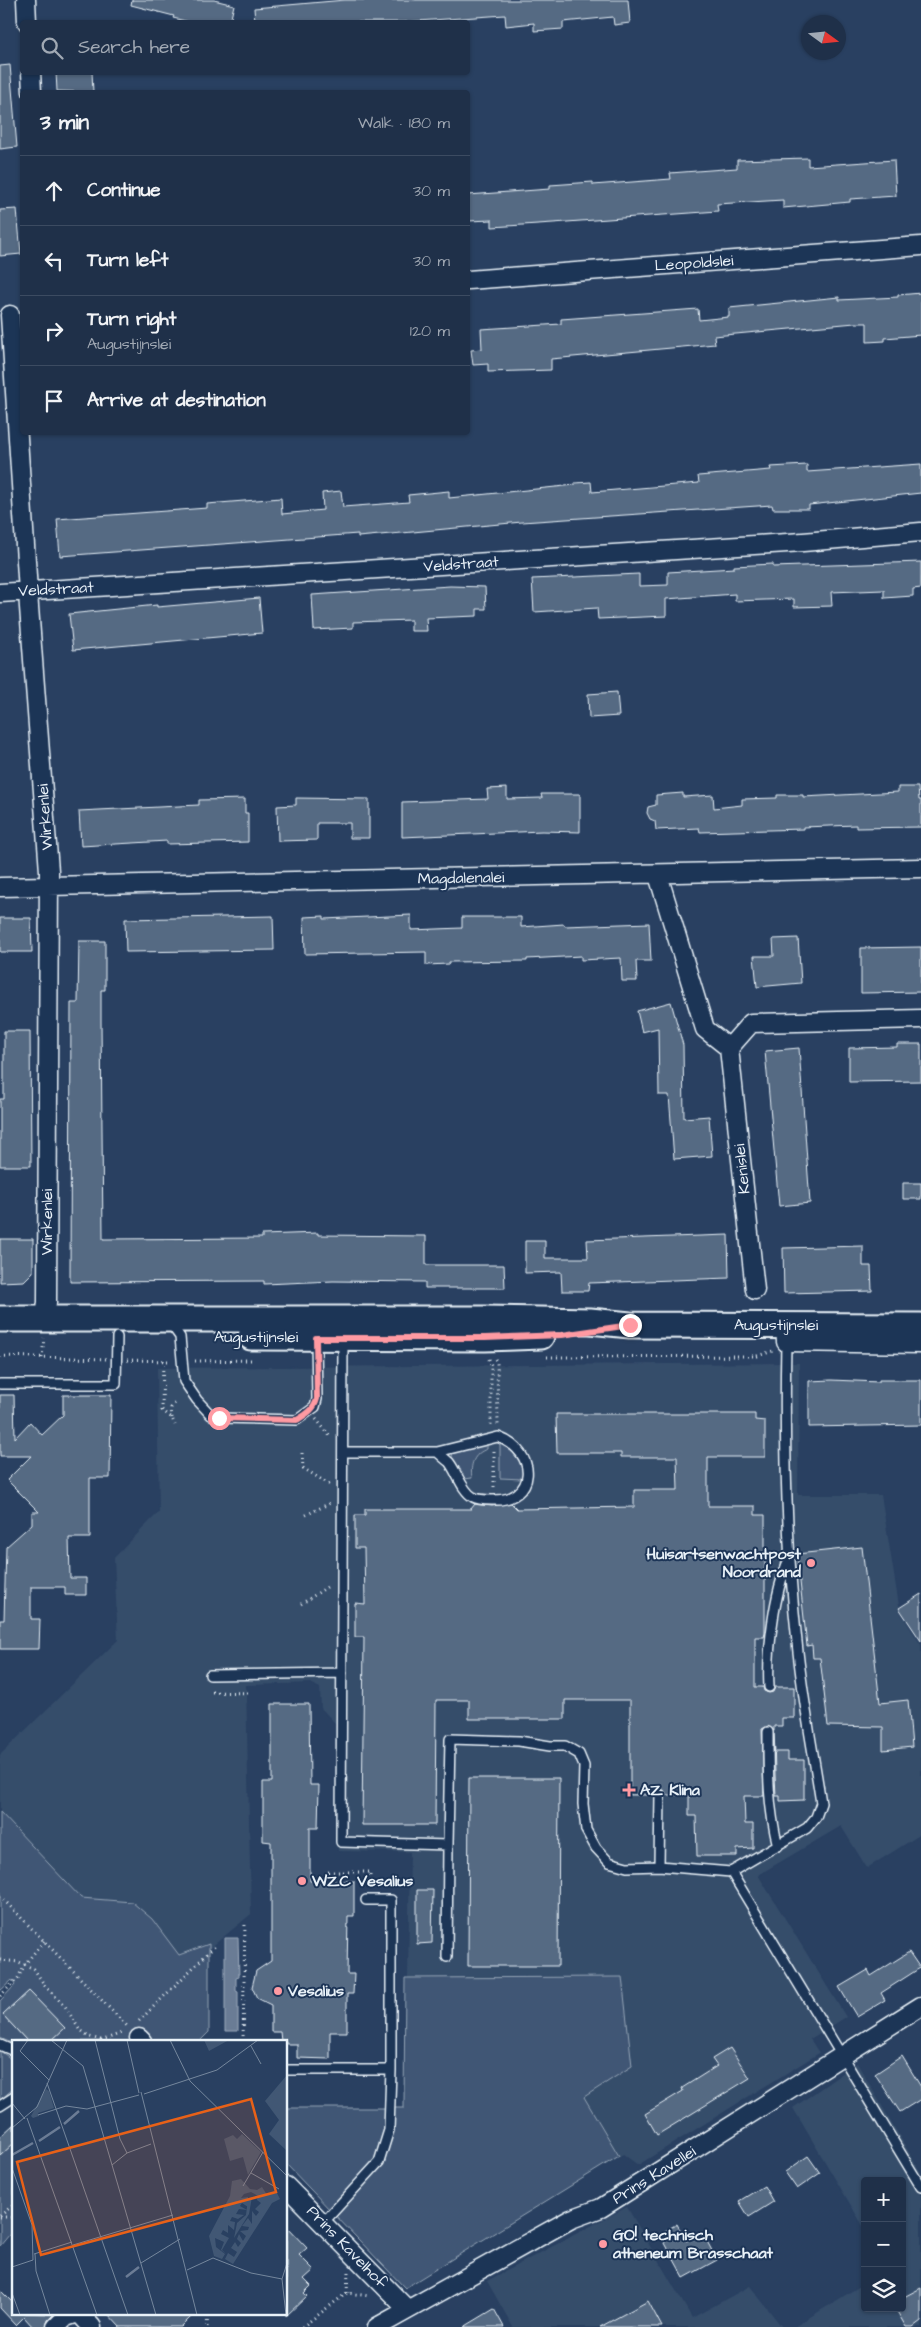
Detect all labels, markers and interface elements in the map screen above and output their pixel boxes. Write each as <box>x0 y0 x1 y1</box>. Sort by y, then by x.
north arrow <box>801 15 846 60</box>
search box <box>20 20 470 75</box>
icon: search <box>38 34 66 62</box>
text: Search here <box>78 34 190 61</box>
text: 3 min <box>40 108 89 137</box>
text: Walk · 180 m <box>358 112 450 134</box>
icon: ahead <box>40 177 68 205</box>
text: Continue <box>87 177 161 204</box>
text: 30 m <box>413 180 450 202</box>
icon: left <box>40 247 68 275</box>
text: Turn left <box>87 247 168 274</box>
street label: Leopoldslei <box>654 249 735 277</box>
text: 30 m <box>413 250 450 272</box>
text: Turn right <box>87 306 176 333</box>
icon: right <box>40 317 68 345</box>
text: 120 m <box>410 320 450 342</box>
text: Augustijnslei <box>87 333 171 355</box>
icon: arrive <box>40 387 68 415</box>
text: Arrive at destination <box>87 387 266 414</box>
street label: Veldstraat <box>423 550 500 578</box>
street label: Veldstraat <box>18 576 95 602</box>
street label: Wirkenlei <box>32 783 58 851</box>
street label: Magdalenalei <box>417 866 505 891</box>
street label: Kenislei <box>728 1142 756 1195</box>
street label: Wirkenlei <box>36 1188 58 1255</box>
route end <box>619 1314 642 1337</box>
street label: Augustijnslei <box>734 1314 819 1337</box>
street label: Augustijnslei <box>214 1326 299 1349</box>
route start <box>208 1407 231 1430</box>
place label: Huisartsenwachtpost Noordrand <box>647 1543 802 1583</box>
marker: Huisartsenwachtpost Noordrand <box>805 1557 817 1569</box>
place label: AZ Klina <box>640 1779 701 1801</box>
marker: AZ Klina <box>622 1783 636 1797</box>
place label: WZC Vesalius <box>311 1870 413 1892</box>
marker: WZC Vesalius <box>296 1875 308 1887</box>
place label: Vesalius <box>287 1980 344 2002</box>
marker: Vesalius <box>272 1985 284 1997</box>
inset map <box>12 2040 288 2314</box>
street label: Prins Kavellei <box>608 2140 701 2209</box>
map controls <box>861 2177 906 2312</box>
button: + <box>861 2177 906 2222</box>
street label: Prins Kavelhof <box>302 2201 393 2294</box>
button: − <box>861 2222 906 2267</box>
place label: GO! technisch atheneum Brasschaat <box>612 2224 774 2264</box>
marker: GO! technisch atheneum Brasschaat <box>597 2238 609 2250</box>
button: layers <box>861 2267 906 2312</box>

